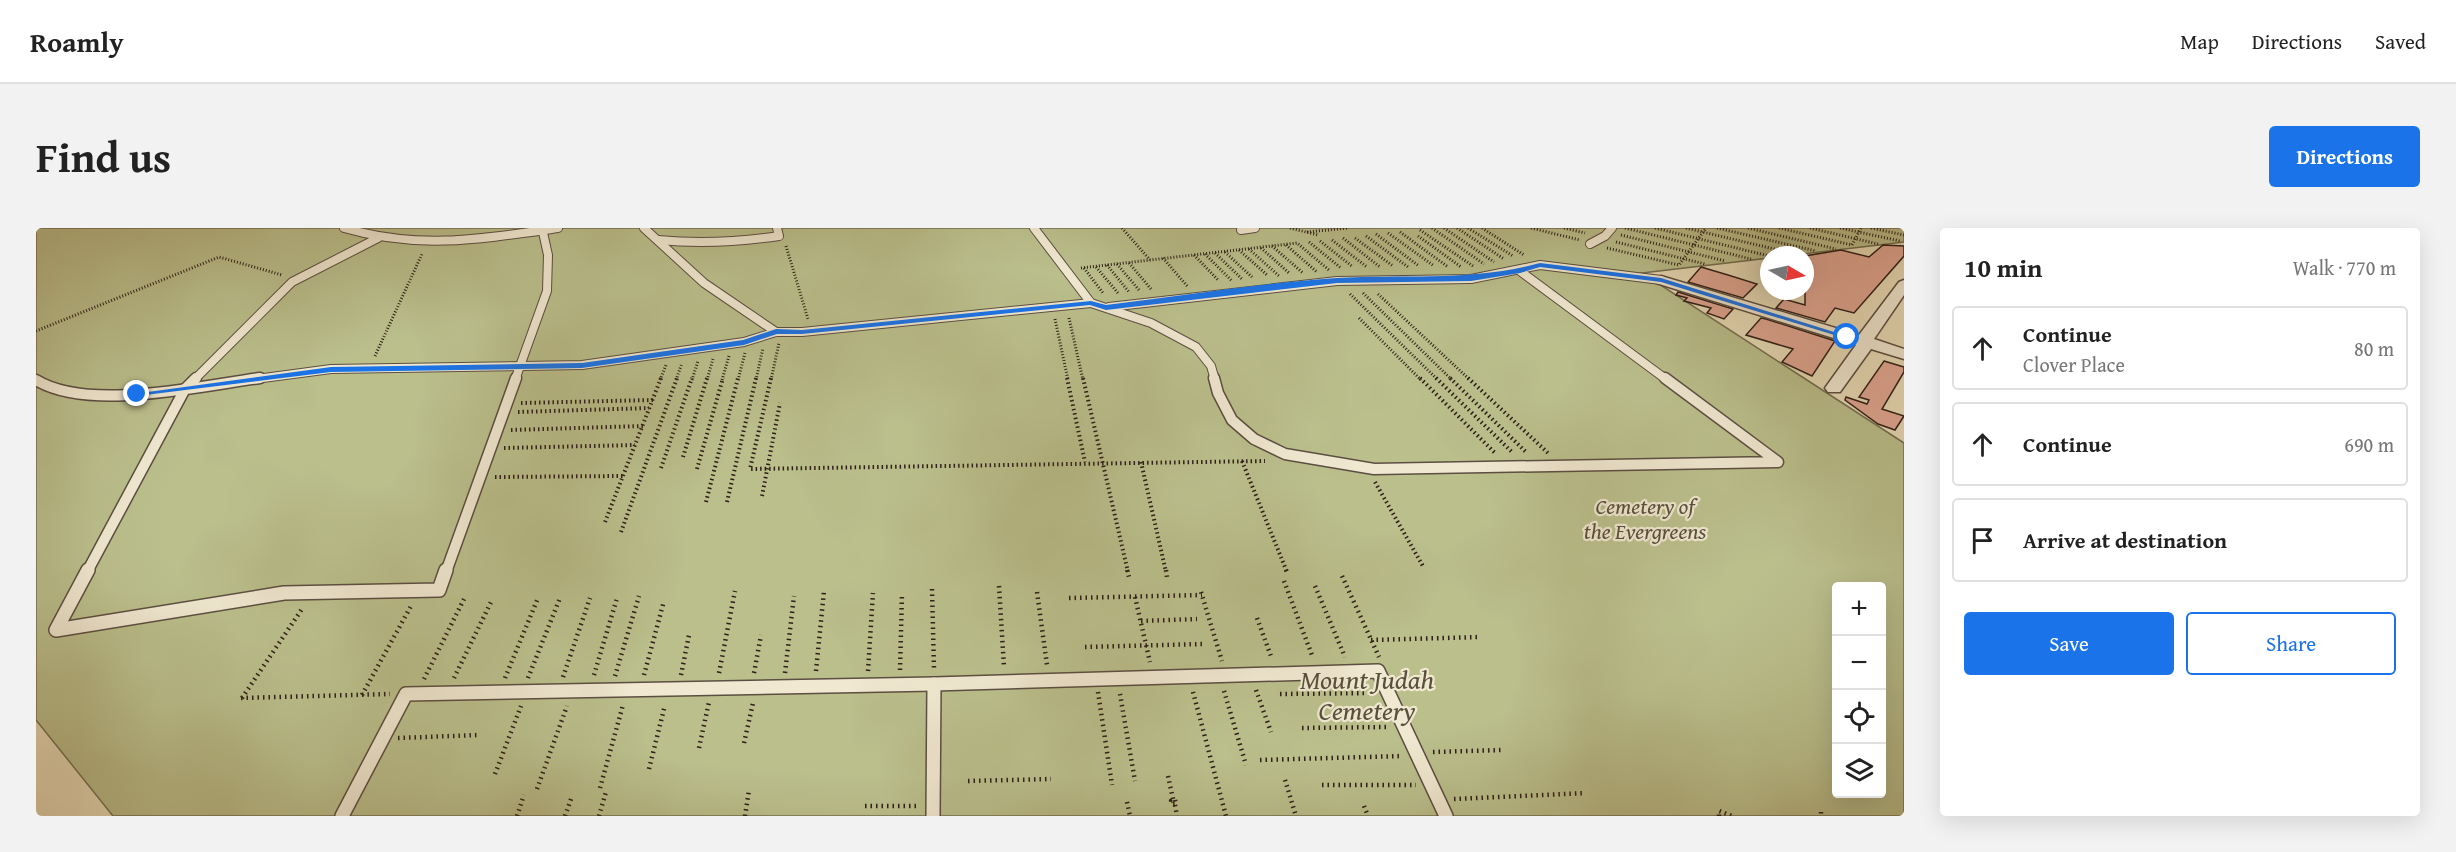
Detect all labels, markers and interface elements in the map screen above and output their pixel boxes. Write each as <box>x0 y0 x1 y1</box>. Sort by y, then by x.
text: Roamly <box>30 21 124 62</box>
text: Map <box>2180 26 2219 57</box>
text: Directions <box>2252 26 2342 57</box>
text: Saved <box>2375 26 2426 57</box>
text: Find us <box>36 126 171 187</box>
button: Directions <box>2269 126 2420 187</box>
north arrow <box>1760 246 1814 300</box>
text: 10 min <box>1964 248 2042 287</box>
text: Walk · 770 m <box>2293 253 2396 282</box>
text: Continue <box>2023 318 2112 350</box>
route start <box>1833 323 1859 349</box>
icon: ahead <box>1966 332 1999 365</box>
text: 80 m <box>2354 334 2394 363</box>
text: Clover Place <box>2023 350 2125 379</box>
route end <box>123 380 149 406</box>
icon: ahead <box>1966 428 1999 461</box>
text: Continue <box>2023 428 2112 460</box>
text: 690 m <box>2344 430 2394 459</box>
park label: Cemetery of the Evergreens <box>1584 490 1706 547</box>
icon: arrive <box>1966 524 1999 557</box>
text: Arrive at destination <box>2023 524 2227 556</box>
map controls <box>1832 582 1886 798</box>
button: + <box>1832 582 1886 636</box>
button: Save <box>1964 612 2174 675</box>
button: Share <box>2186 612 2396 675</box>
button: − <box>1832 636 1886 690</box>
park label: Mount Judah Cemetery <box>1300 659 1434 730</box>
button: locate <box>1832 690 1886 744</box>
button: layers <box>1832 744 1886 798</box>

